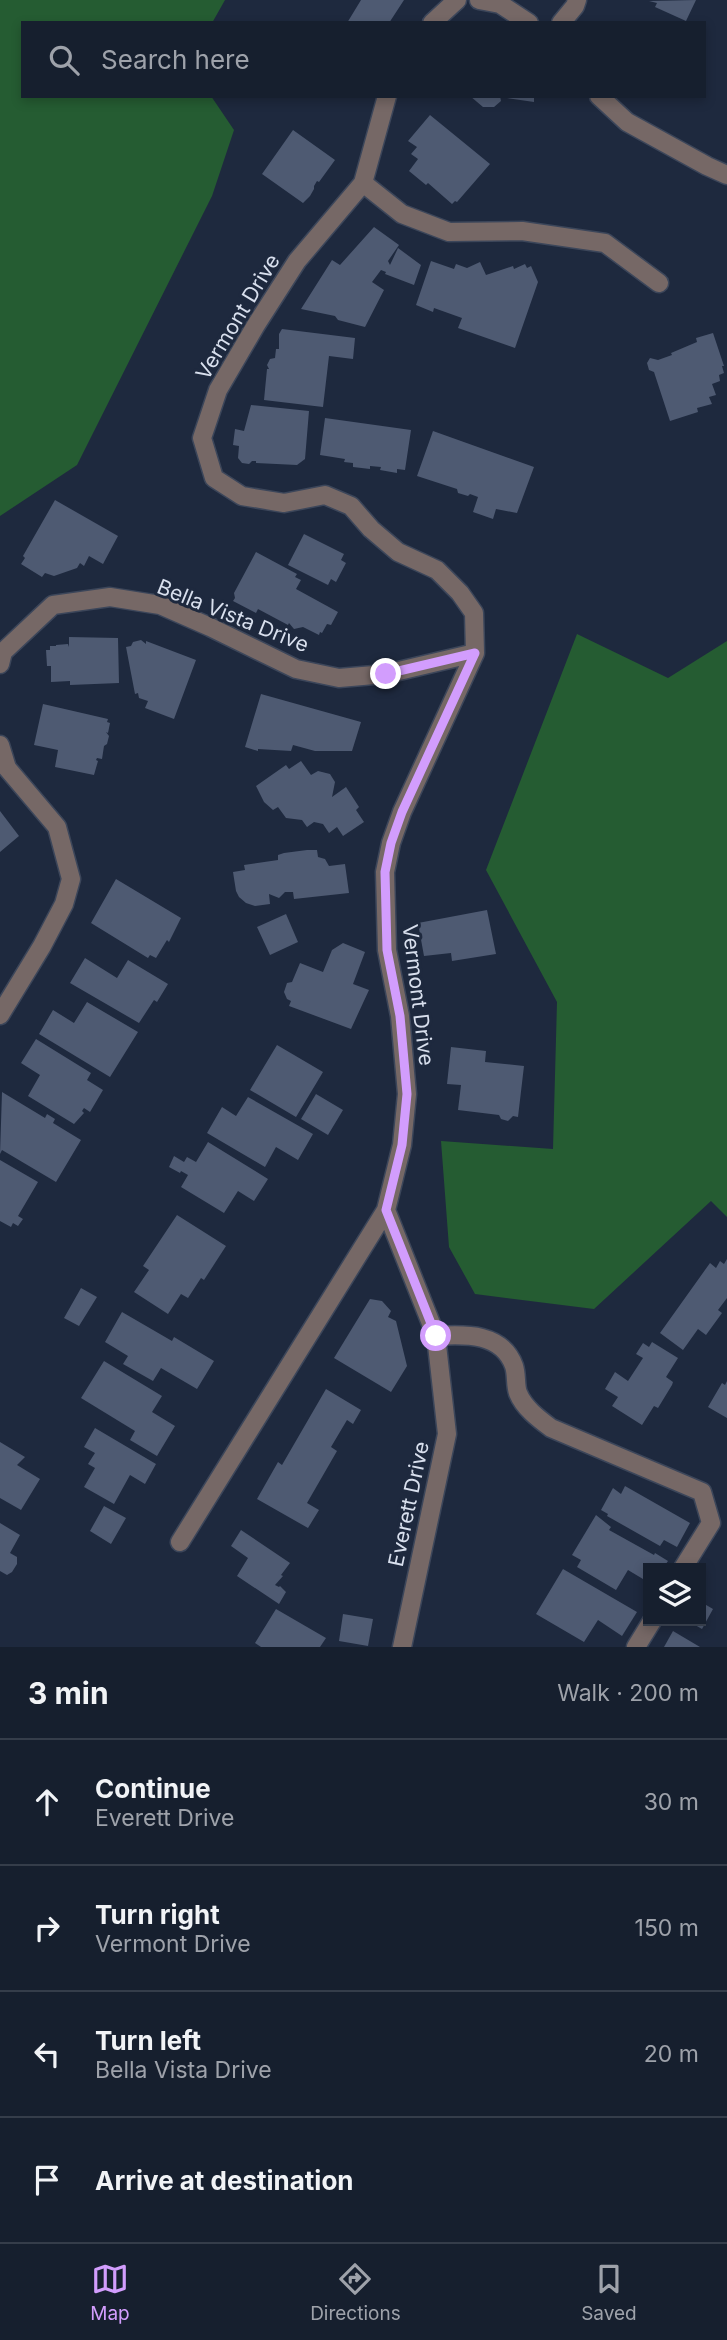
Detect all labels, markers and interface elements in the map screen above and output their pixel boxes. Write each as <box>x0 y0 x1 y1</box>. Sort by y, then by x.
search box <box>21 21 706 98</box>
icon: search <box>45 41 83 79</box>
text: Search here <box>101 44 250 75</box>
street label: Vermont Drive <box>190 249 285 384</box>
street label: Bella Vista Drive <box>154 574 313 657</box>
route end <box>370 658 401 689</box>
street label: Vermont Drive <box>397 923 440 1067</box>
route start <box>420 1320 451 1351</box>
street label: Everett Drive <box>383 1439 434 1569</box>
map controls <box>643 1563 706 1626</box>
button: layers <box>643 1563 706 1626</box>
text: 3 min <box>28 1675 109 1711</box>
text: Walk · 200 m <box>557 1679 699 1707</box>
text: Continue <box>95 1773 211 1804</box>
icon: ahead <box>28 1783 66 1821</box>
text: 30 m <box>644 1788 699 1816</box>
text: Everett Drive <box>95 1804 234 1832</box>
text: Turn right <box>95 1899 220 1930</box>
icon: right <box>28 1909 66 1947</box>
text: 150 m <box>635 1914 699 1942</box>
text: Vermont Drive <box>95 1930 251 1958</box>
text: Turn left <box>95 2025 201 2056</box>
icon: left <box>28 2035 66 2073</box>
text: 20 m <box>644 2040 699 2068</box>
text: Bella Vista Drive <box>95 2056 272 2084</box>
icon: arrive <box>28 2161 66 2199</box>
text: Arrive at destination <box>95 2165 354 2196</box>
tab: Map <box>90 2260 130 2325</box>
tab: Directions <box>310 2260 401 2325</box>
tab: Saved <box>581 2260 637 2325</box>

